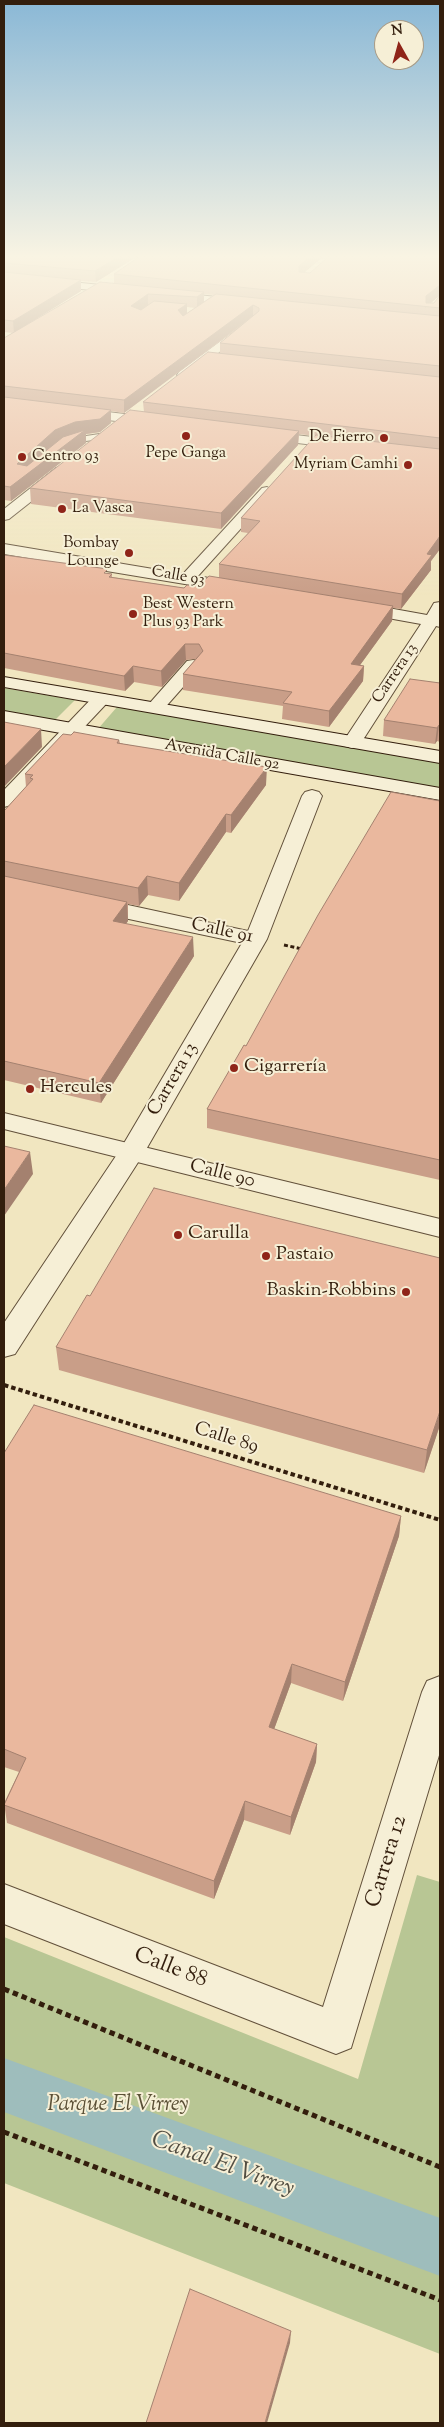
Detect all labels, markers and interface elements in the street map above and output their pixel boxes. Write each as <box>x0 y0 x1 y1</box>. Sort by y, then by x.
north arrow <box>374 20 424 70</box>
text: N <box>391 20 404 42</box>
place label: De Fierro <box>309 428 374 448</box>
marker: Pepe Ganga <box>180 430 192 442</box>
marker: De Fierro <box>378 432 390 444</box>
place label: Pepe Ganga <box>146 444 226 464</box>
place label: Centro 93 <box>32 447 99 467</box>
marker: Centro 93 <box>16 451 28 463</box>
place label: Myriam Camhi <box>294 455 398 475</box>
marker: Myriam Camhi <box>402 459 414 471</box>
place label: La Vasca <box>72 499 133 519</box>
marker: La Vasca <box>56 503 68 515</box>
place label: Bombay Lounge <box>63 534 119 572</box>
marker: Bombay Lounge <box>123 547 135 559</box>
street label: Calle 93 <box>150 563 206 591</box>
place label: Best Western Plus 93 Park <box>143 595 234 633</box>
marker: Best Western Plus 93 Park <box>127 608 139 620</box>
street label: Carrera 13 <box>369 640 423 708</box>
street label: Avenida Calle 92 <box>163 736 281 776</box>
street label: Calle 91 <box>189 914 255 950</box>
street label: Carrera 13 <box>144 1039 204 1121</box>
place label: Cigarrería <box>244 1057 326 1079</box>
marker: Cigarrería <box>228 1062 240 1074</box>
place label: Hercules <box>40 1078 112 1100</box>
marker: Hercules <box>24 1083 36 1095</box>
street label: Calle 90 <box>187 1156 257 1194</box>
place label: Carulla <box>188 1224 249 1246</box>
marker: Carulla <box>172 1229 184 1241</box>
place label: Pastaio <box>276 1245 334 1267</box>
marker: Pastaio <box>260 1250 272 1262</box>
place label: Baskin-Robbins <box>267 1281 396 1303</box>
marker: Baskin-Robbins <box>400 1286 412 1298</box>
street label: Calle 89 <box>191 1418 261 1460</box>
street label: Carrera 12 <box>362 1813 414 1911</box>
street label: Calle 88 <box>130 1943 210 1995</box>
park label: Parque El Virrey <box>48 2093 188 2119</box>
water label: Canal El Virrey <box>147 2127 297 2205</box>

